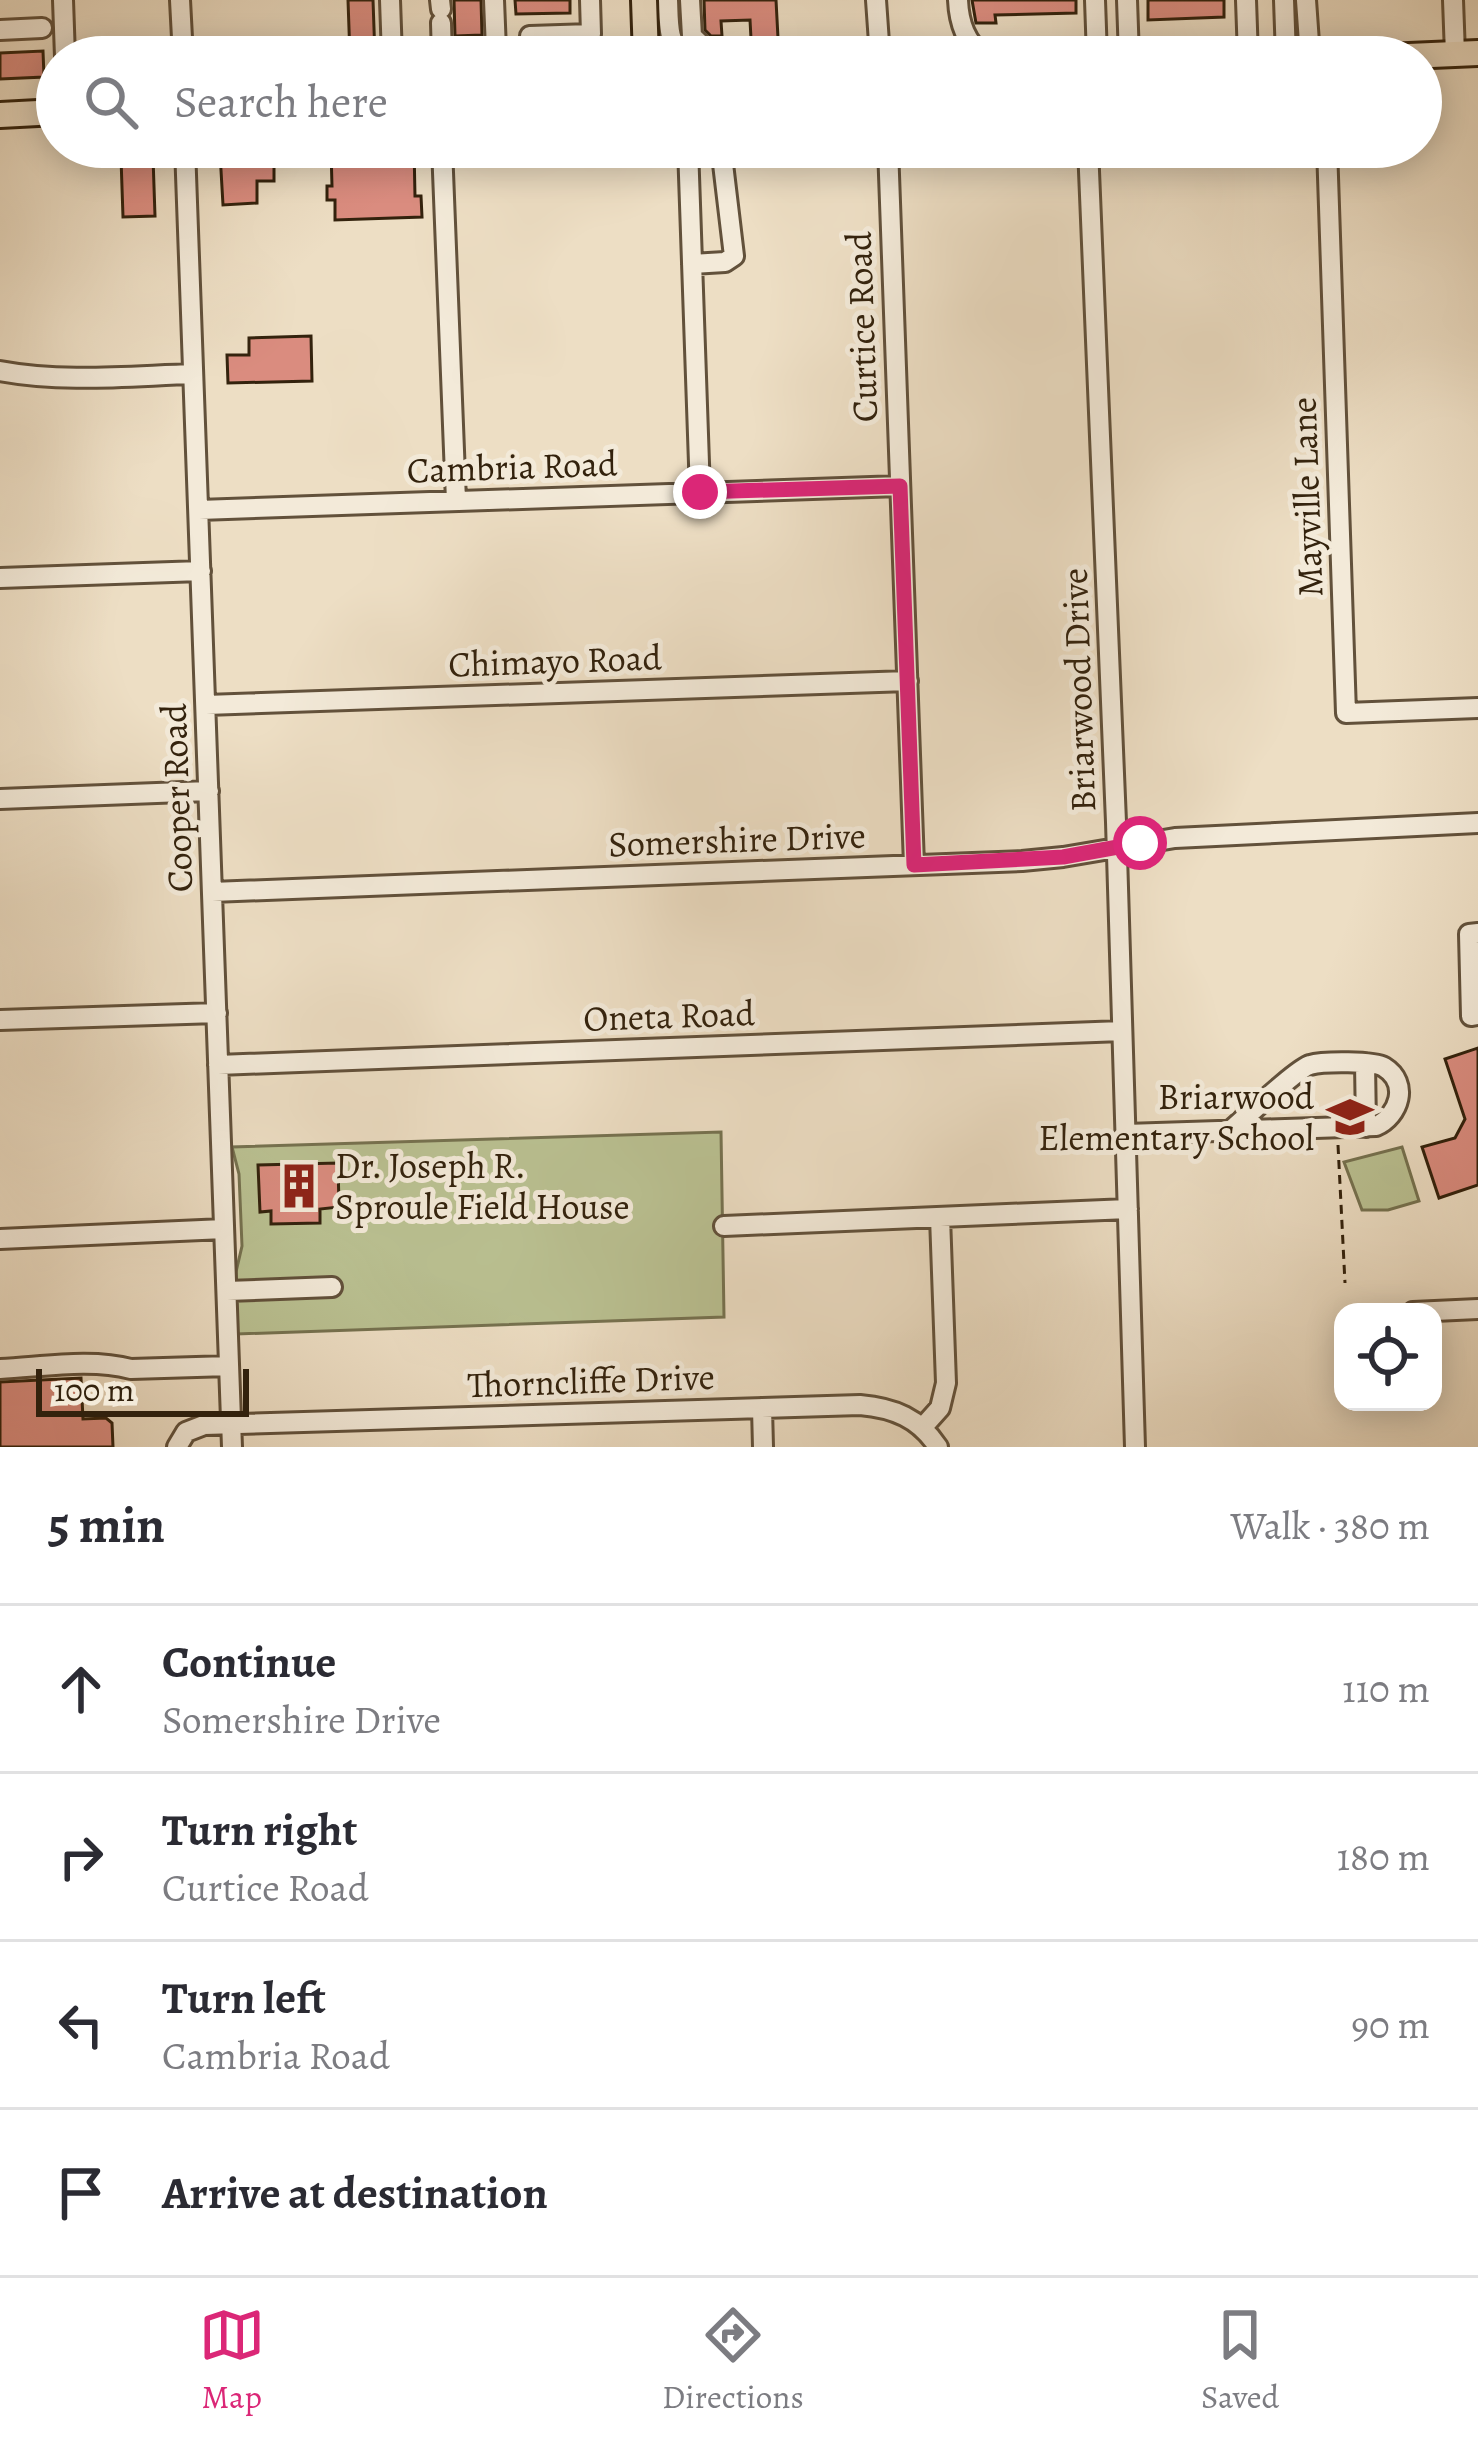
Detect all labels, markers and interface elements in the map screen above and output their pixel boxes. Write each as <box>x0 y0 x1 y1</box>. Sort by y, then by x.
search box <box>36 36 1442 168</box>
icon: search <box>78 69 144 135</box>
text: Search here <box>174 71 388 133</box>
street label: Curtice Road <box>834 230 889 423</box>
street label: Mayville Lane <box>1279 396 1334 598</box>
street label: Cambria Road <box>406 438 619 495</box>
route end <box>673 465 727 519</box>
street label: Briarwood Drive <box>1050 567 1107 813</box>
street label: Chimayo Road <box>448 632 663 689</box>
street label: Cooper Road <box>149 702 204 893</box>
street label: Somershire Drive <box>607 811 867 868</box>
route start <box>1113 816 1167 870</box>
street label: Oneta Road <box>582 988 756 1043</box>
place label: Briarwood Elementary School <box>1038 1072 1315 1162</box>
school or university icon: Briarwood Elementary School <box>1325 1092 1375 1142</box>
place label: Dr. Joseph R. Sproule Field House <box>335 1141 630 1231</box>
building icon: Dr. Joseph R. Sproule Field House <box>274 1161 324 1211</box>
map controls <box>1334 1303 1442 1411</box>
button: locate <box>1334 1303 1442 1411</box>
street label: Thorncliffe Drive <box>467 1352 716 1409</box>
scale bar <box>36 1363 249 1416</box>
text: 100 m <box>54 1367 134 1412</box>
text: 5 min <box>48 1490 165 1560</box>
text: Walk · 380 m <box>1230 1499 1430 1552</box>
text: Continue <box>162 1631 336 1693</box>
icon: ahead <box>48 1656 114 1722</box>
text: 110 m <box>1342 1662 1430 1715</box>
text: Somershire Drive <box>162 1693 441 1746</box>
text: Turn right <box>162 1799 357 1861</box>
icon: right <box>48 1824 114 1890</box>
text: 180 m <box>1337 1830 1430 1883</box>
text: Curtice Road <box>162 1861 369 1914</box>
text: Turn left <box>162 1967 326 2029</box>
icon: left <box>48 1992 114 2058</box>
text: 90 m <box>1351 1998 1430 2051</box>
text: Cambria Road <box>162 2029 390 2082</box>
icon: arrive <box>48 2160 114 2226</box>
text: Arrive at destination <box>162 2162 548 2224</box>
tab: Map <box>199 2302 265 2419</box>
tab: Directions <box>662 2302 804 2419</box>
tab: Saved <box>1201 2302 1279 2419</box>

